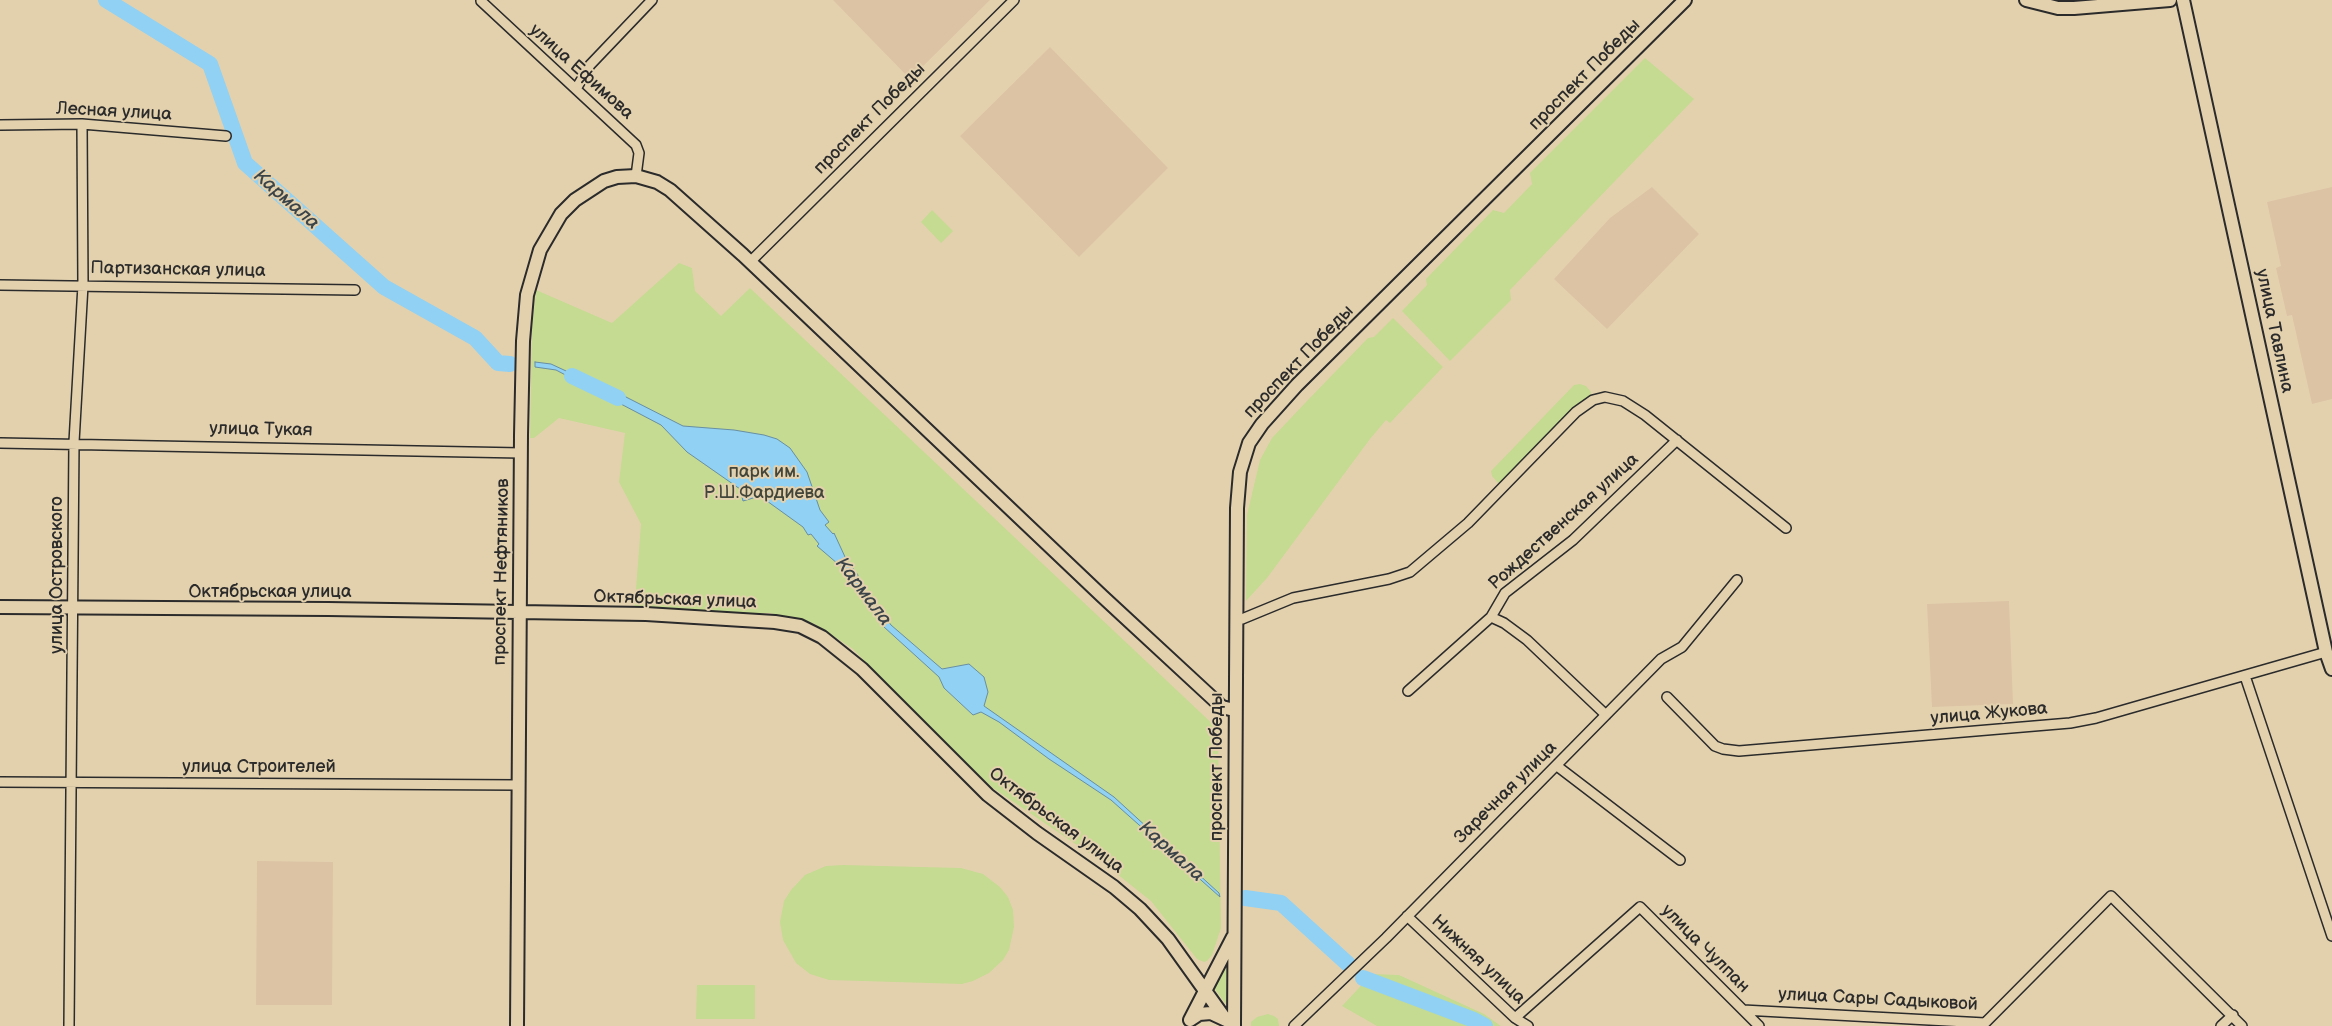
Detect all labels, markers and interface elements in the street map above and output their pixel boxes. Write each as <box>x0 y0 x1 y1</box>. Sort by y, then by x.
street label: проспект Победы <box>1525 15 1645 135</box>
street label: улица Ефимова <box>524 20 638 124</box>
street label: проспект Победы <box>810 59 930 179</box>
street label: Лесная улица <box>56 98 172 126</box>
water label: Кармала <box>248 165 324 235</box>
street label: Партизанская улица <box>90 258 266 282</box>
street label: улица Тавлина <box>2250 267 2298 395</box>
street label: проспект Победы <box>1240 301 1358 423</box>
street label: улица Тукая <box>209 418 313 442</box>
street label: Рождественская улица <box>1485 449 1643 595</box>
park label: парк им. Р.Ш.Фардиева <box>703 461 825 504</box>
street label: проспект Нефтяников <box>490 478 514 666</box>
street label: улица Островского <box>46 496 68 654</box>
water label: Кармала <box>830 553 896 631</box>
street label: Октябрьская улица <box>188 581 352 603</box>
street label: Октябрьская улица <box>593 586 757 614</box>
street label: проспект Победы <box>1206 693 1228 841</box>
street label: улица Жукова <box>1930 698 2048 730</box>
street label: Заречная улица <box>1450 737 1562 849</box>
street label: улица Строителей <box>182 756 336 778</box>
street label: Октябрьская улица <box>984 763 1128 879</box>
water label: Кармала <box>1134 817 1208 887</box>
street label: улица Чулпан <box>1656 900 1754 998</box>
street label: Нижняя улица <box>1426 911 1530 1009</box>
street label: улица Сары Садыковой <box>1778 984 1978 1016</box>

